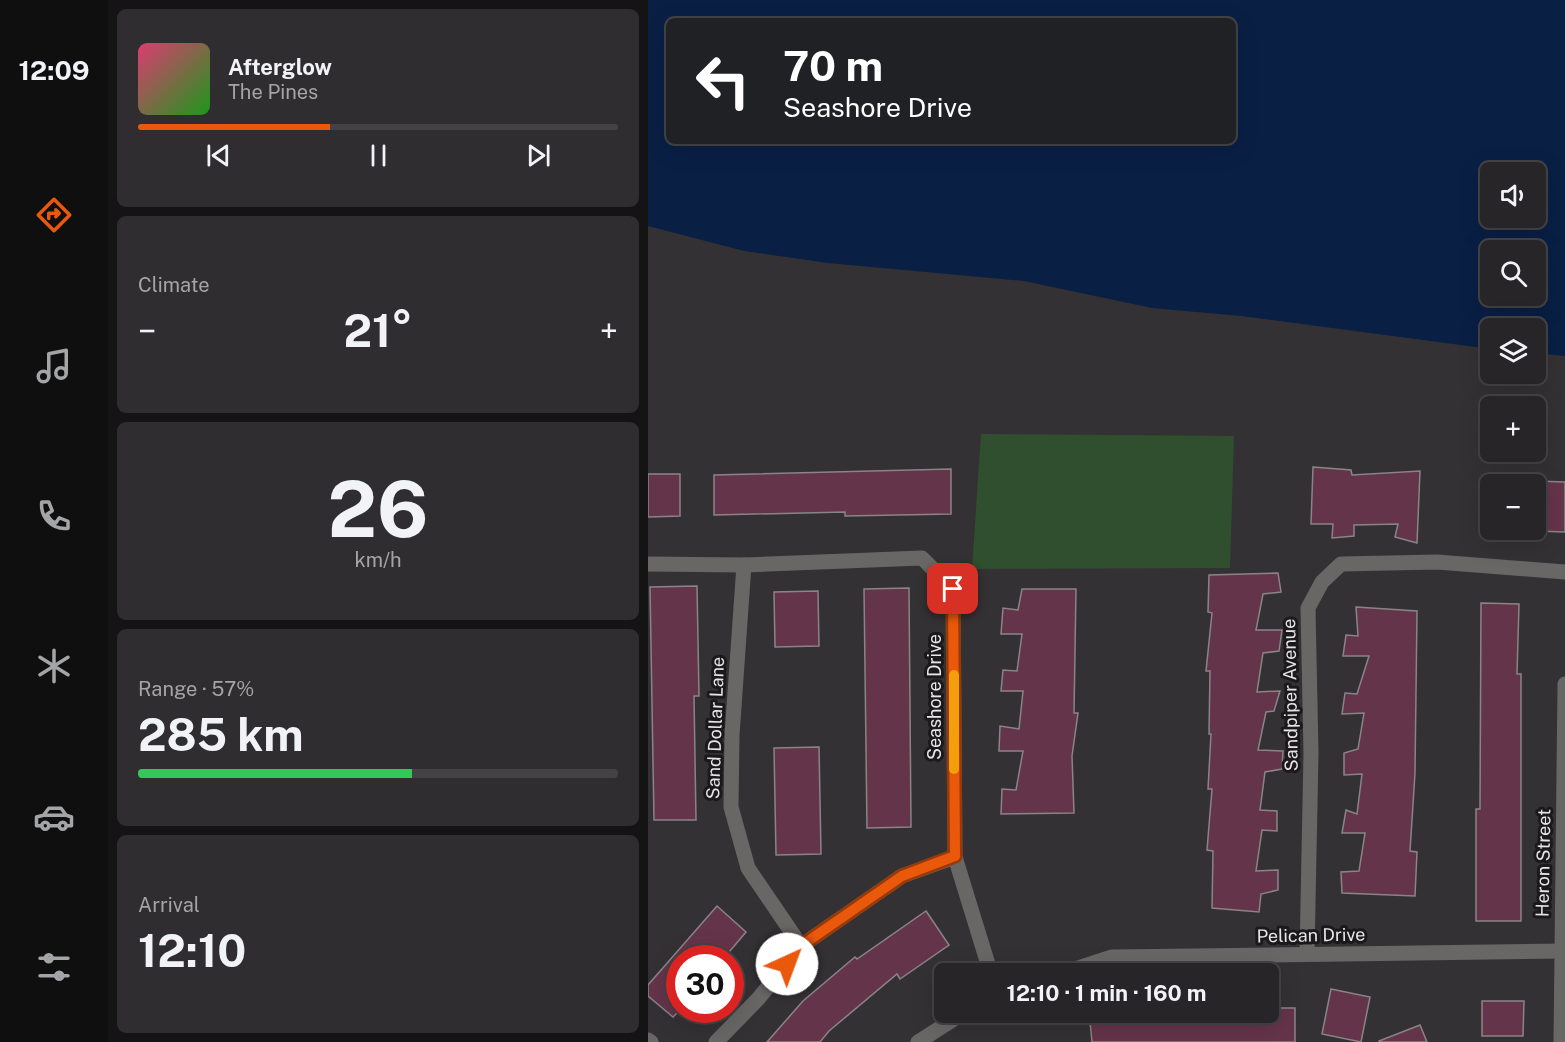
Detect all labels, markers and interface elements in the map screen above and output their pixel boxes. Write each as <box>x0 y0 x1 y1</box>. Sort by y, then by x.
text: 70 m <box>783 41 883 90</box>
icon: left <box>684 42 762 120</box>
text: 12:09 <box>18 54 90 86</box>
text: Afterglow <box>228 54 332 80</box>
text: The Pines <box>228 80 318 104</box>
text: Seashore Drive <box>783 91 972 123</box>
icon: previous <box>202 139 235 172</box>
icon: pause <box>362 139 395 172</box>
icon: next <box>522 139 555 172</box>
map controls <box>1480 162 1546 540</box>
button: sound <box>1480 162 1546 228</box>
icon: directions <box>33 194 75 236</box>
button: search <box>1480 240 1546 306</box>
text: Climate <box>138 273 210 297</box>
text: 21° <box>343 304 413 357</box>
text: − <box>138 312 156 350</box>
text: + <box>600 312 618 350</box>
button: layers <box>1480 318 1546 384</box>
icon: music <box>33 345 75 387</box>
button: + <box>1480 396 1546 462</box>
text: 26 <box>327 463 429 555</box>
button: − <box>1480 474 1546 540</box>
icon: phone <box>33 495 75 537</box>
text: km/h <box>354 548 402 572</box>
pin <box>927 563 978 614</box>
icon: arrive <box>936 572 969 605</box>
street label: Sandpiper Avenue <box>1278 619 1302 771</box>
street label: Seashore Drive <box>924 634 945 760</box>
icon: climate <box>33 645 75 687</box>
street label: Sand Dollar Lane <box>702 656 728 800</box>
text: Range · 57% <box>138 677 254 701</box>
text: 285 km <box>138 708 304 761</box>
icon: car <box>33 796 75 838</box>
street label: Heron Street <box>1532 809 1554 917</box>
text: Arrival <box>138 893 200 917</box>
text: 12:10 <box>138 924 246 977</box>
street label: Pelican Drive <box>1256 924 1366 946</box>
position arrow <box>755 932 819 996</box>
speed limit sign: 30 <box>666 945 744 1023</box>
icon: filters <box>33 946 75 988</box>
text: 12:10 · 1 min · 160 m <box>1007 980 1206 1006</box>

